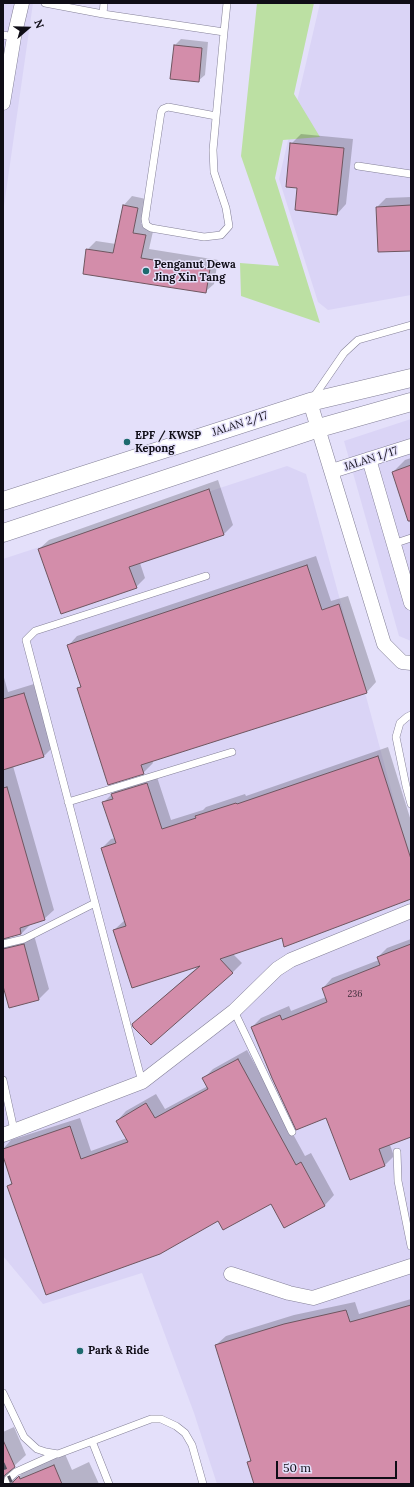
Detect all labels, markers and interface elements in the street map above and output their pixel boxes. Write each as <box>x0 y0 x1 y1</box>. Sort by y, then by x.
north arrow <box>8 8 48 48</box>
text: N <box>31 17 47 30</box>
place label: Penganut Dewa Jing Xin Tang <box>154 258 236 284</box>
marker: Penganut Dewa Jing Xin Tang <box>141 266 151 276</box>
street label: JALAN 2/17 <box>211 409 269 439</box>
place label: EPF / KWSP Kepong <box>135 429 201 455</box>
marker: EPF / KWSP Kepong <box>122 437 132 447</box>
street label: JALAN 1/17 <box>342 444 400 474</box>
house number: 236 <box>348 989 362 999</box>
place label: Park & Ride <box>88 1344 149 1358</box>
marker: Park & Ride <box>75 1346 85 1356</box>
scale bar <box>278 1453 399 1479</box>
text: 50 m <box>283 1460 311 1475</box>

